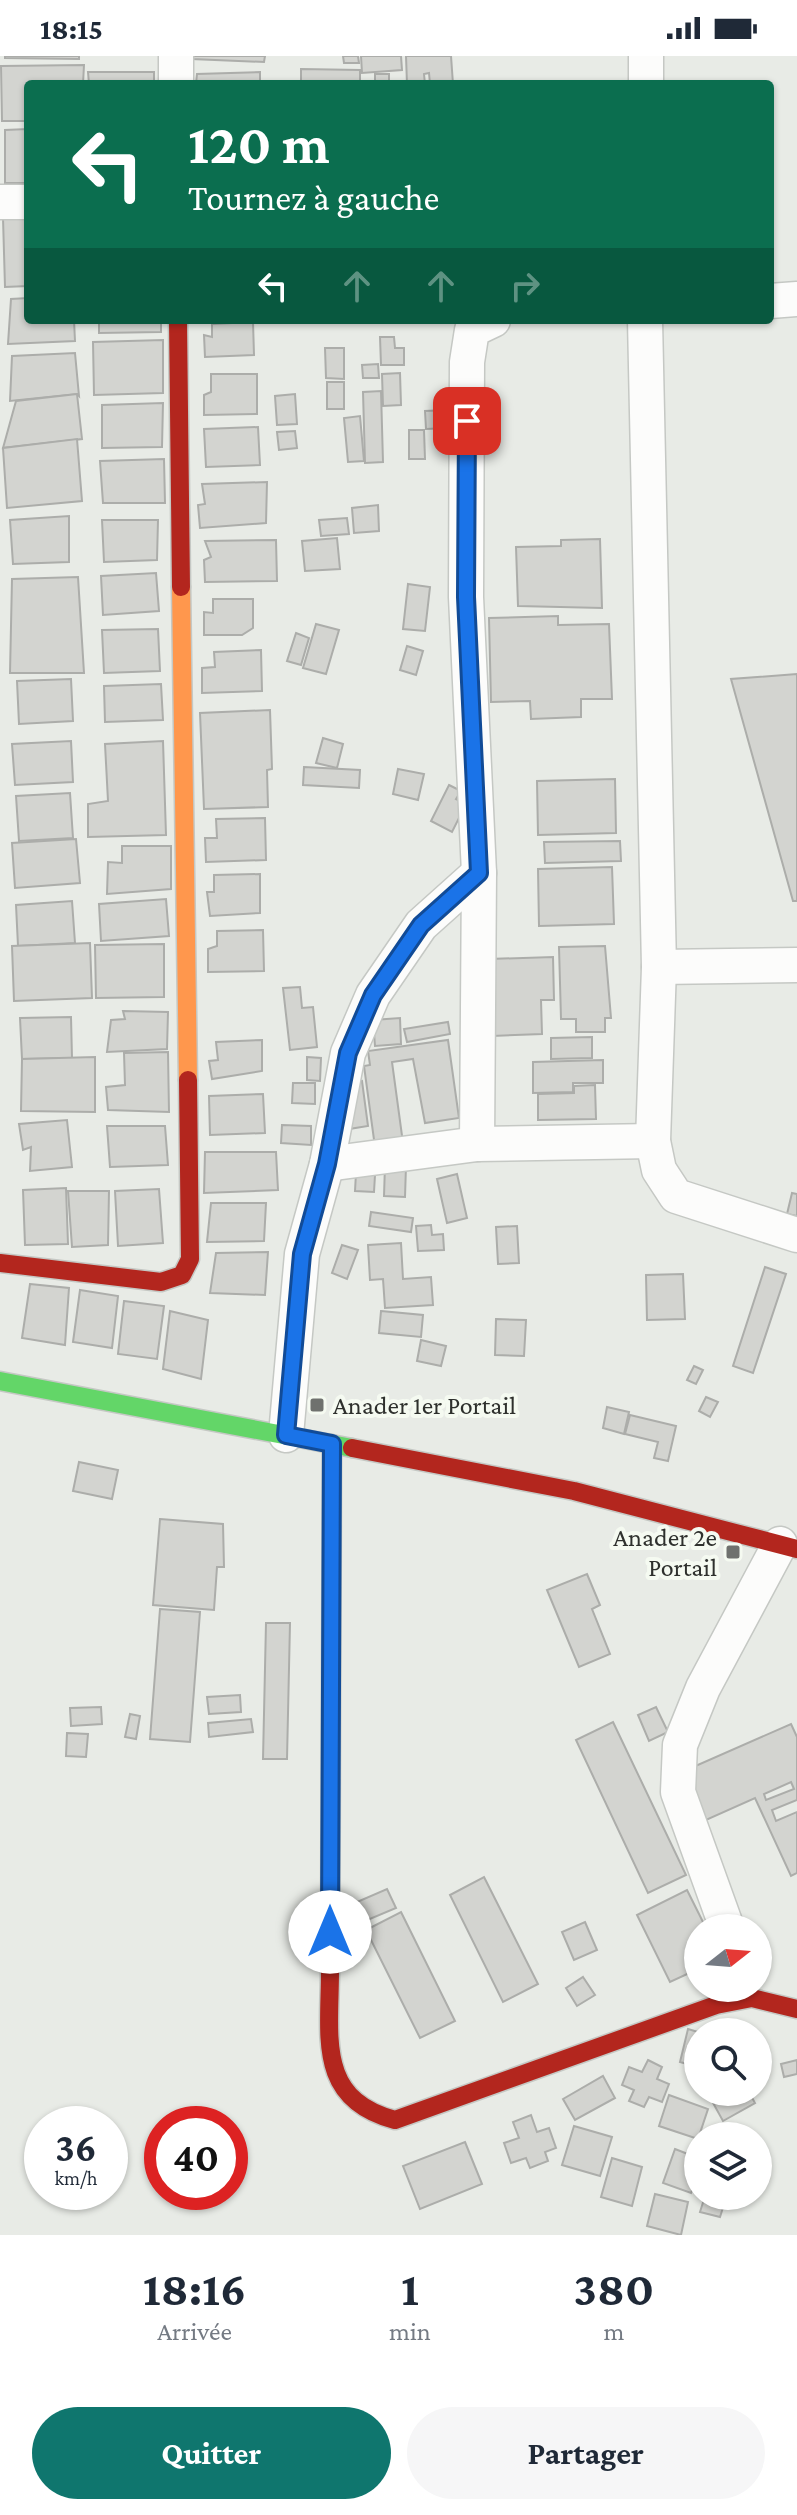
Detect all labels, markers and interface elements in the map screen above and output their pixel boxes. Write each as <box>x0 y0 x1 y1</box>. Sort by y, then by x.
text: 18:15 <box>40 12 103 45</box>
icon: left <box>56 112 160 216</box>
text: 120 m <box>188 113 330 175</box>
text: Tournez à gauche <box>188 178 439 218</box>
icon: left <box>251 264 295 308</box>
icon: ahead <box>335 264 379 308</box>
icon: ahead <box>419 264 463 308</box>
icon: right <box>503 264 547 308</box>
pin <box>433 387 501 455</box>
icon: arrive <box>445 399 489 443</box>
place label: Anader 1er Portail <box>333 1391 516 1420</box>
marker: Anader 1er Portail <box>308 1396 326 1414</box>
place label: Anader 2e Portail <box>613 1523 717 1582</box>
marker: Anader 2e Portail <box>724 1543 742 1561</box>
position arrow <box>288 1890 372 1974</box>
north arrow <box>684 1914 772 2002</box>
map controls <box>684 1914 772 2210</box>
button: search <box>684 2018 772 2106</box>
speed limit sign: 40 <box>144 2106 248 2210</box>
button: layers <box>684 2122 772 2210</box>
text: 36 <box>55 2125 97 2170</box>
text: km/h <box>54 2167 98 2189</box>
text: 18:16 <box>143 2262 246 2315</box>
text: 1 <box>401 2262 419 2315</box>
text: 380 <box>574 2262 654 2315</box>
text: Arrivée <box>157 2317 232 2346</box>
text: min <box>389 2317 431 2346</box>
text: m <box>603 2317 624 2346</box>
button: Quitter <box>32 2407 391 2499</box>
button: Partager <box>407 2407 765 2499</box>

